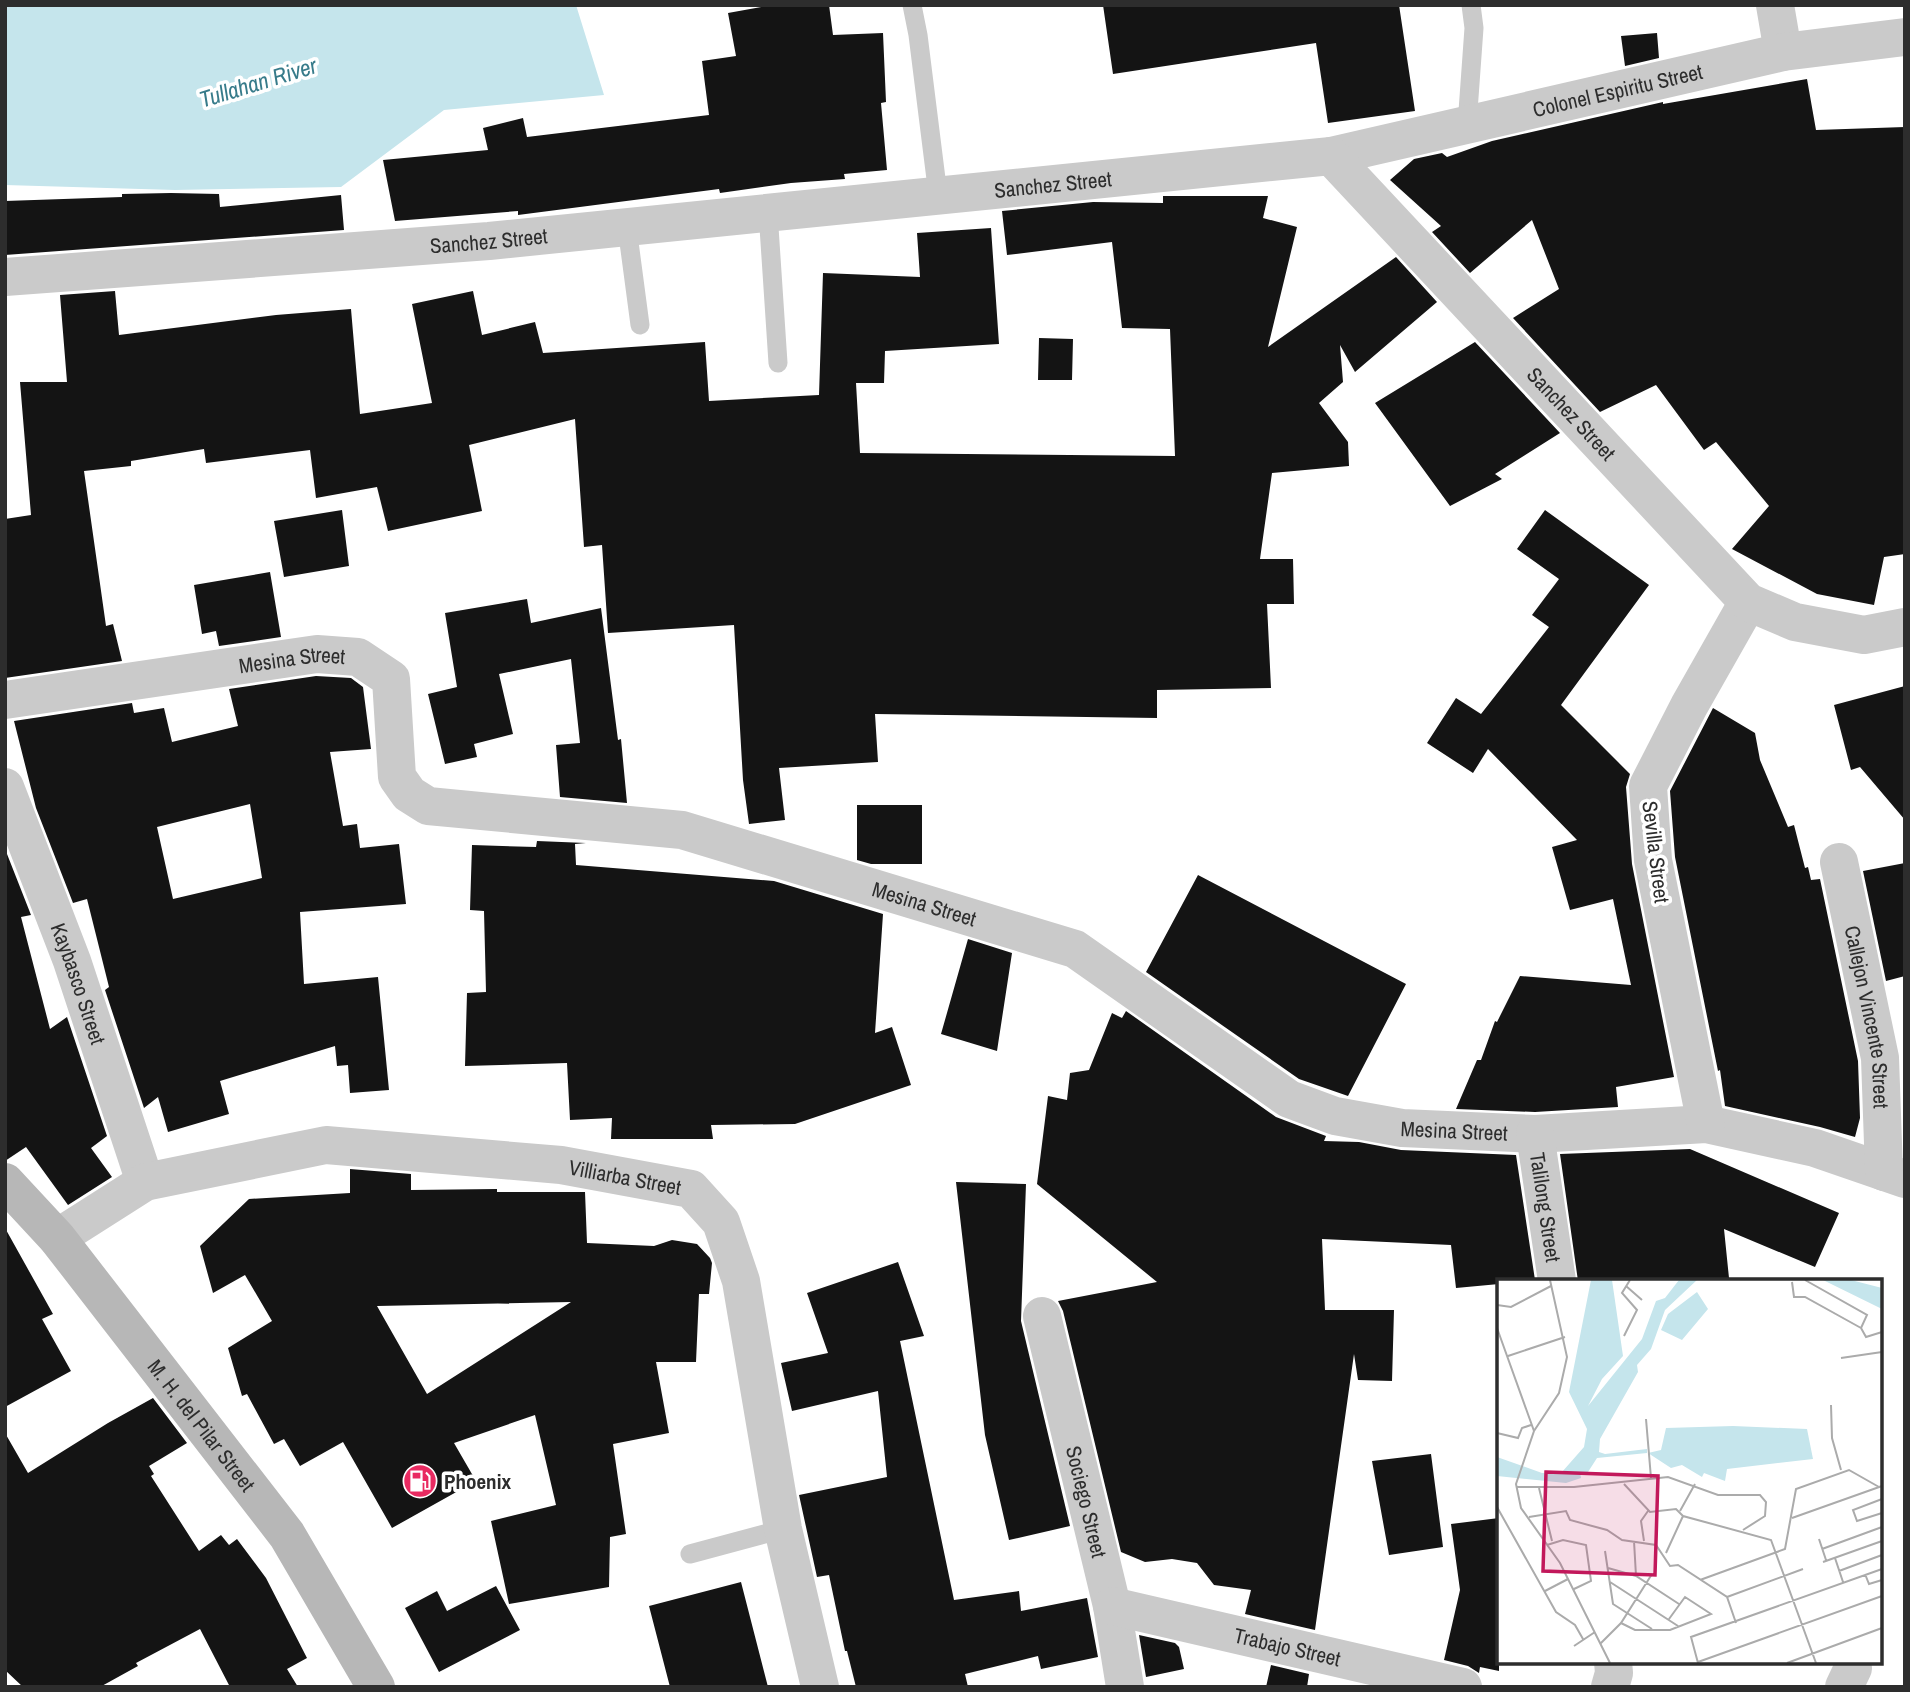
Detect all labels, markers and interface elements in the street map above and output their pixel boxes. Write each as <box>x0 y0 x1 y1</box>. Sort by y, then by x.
water label: Tullahan River <box>196 49 321 115</box>
street label: Colonel Espiritu Street <box>1530 56 1705 124</box>
street label: Sanchez Street <box>993 164 1113 204</box>
street label: Sanchez Street <box>429 221 549 260</box>
street label: Sanchez Street <box>1521 360 1623 466</box>
street label: Mesina Street <box>237 639 346 680</box>
street label: Sevilla Street <box>1635 799 1677 905</box>
street label: Mesina Street <box>869 874 980 933</box>
street label: Kaybasco Street <box>44 919 113 1048</box>
street label: Callejon Vincente Street <box>1838 923 1896 1109</box>
street label: Mesina Street <box>1400 1113 1509 1147</box>
street label: Talilong Street <box>1523 1150 1569 1264</box>
street label: Villiarba Street <box>566 1152 684 1201</box>
inset map <box>1497 1279 1882 1664</box>
street label: M. H. del Pilar Street <box>141 1353 262 1497</box>
street label: Sociego Street <box>1059 1443 1114 1561</box>
fuel station icon: Phoenix <box>401 1462 439 1500</box>
place label: Phoenix <box>444 1467 511 1496</box>
street label: Trabajo Street <box>1231 1620 1344 1673</box>

